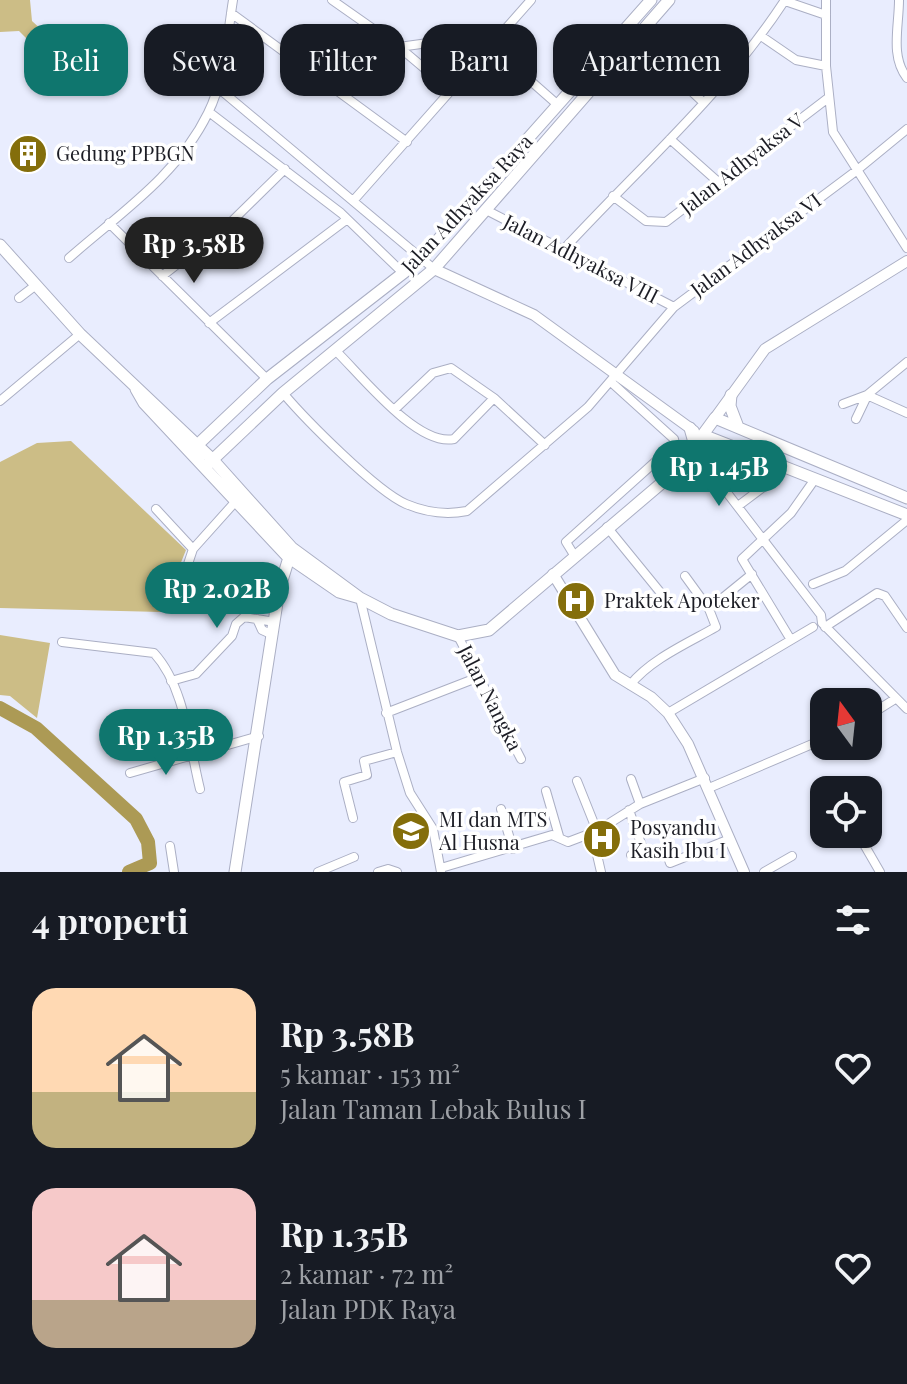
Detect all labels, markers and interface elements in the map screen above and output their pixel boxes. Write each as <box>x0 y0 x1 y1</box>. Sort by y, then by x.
chip: Beli <box>24 24 128 96</box>
chip: Sewa <box>144 24 264 96</box>
chip: Filter <box>280 24 405 96</box>
chip: Baru <box>421 24 537 96</box>
chip: Apartemen <box>553 24 749 96</box>
street label: Jalan Adhyaksa V <box>673 106 809 220</box>
street label: Jalan Adhyaksa Raya <box>394 128 538 279</box>
building icon: Gedung PPBGN <box>7 133 49 175</box>
place label: Gedung PPBGN <box>56 139 195 166</box>
street label: Jalan Adhyaksa VI <box>683 186 826 302</box>
street label: Jalan Adhyaksa VIII <box>499 206 664 308</box>
pin: Rp 3.58B <box>111 217 277 285</box>
text: Rp 3.58B <box>143 225 245 260</box>
pin: Rp 1.45B <box>636 440 802 508</box>
text: Rp 1.45B <box>669 448 769 483</box>
pin: Rp 2.02B <box>134 562 300 630</box>
text: Rp 2.02B <box>163 570 271 605</box>
hospital icon: Praktek Apoteker <box>555 580 597 622</box>
place label: Praktek Apoteker <box>604 586 760 613</box>
street label: Jalan Nangka <box>453 639 530 755</box>
north arrow <box>810 688 882 760</box>
map controls <box>810 688 882 848</box>
pin: Rp 1.35B <box>83 709 249 777</box>
text: Rp 1.35B <box>117 717 215 752</box>
button: locate <box>810 776 882 848</box>
place label: MI dan MTS Al Husna <box>438 805 547 855</box>
school or university icon: MI dan MTS Al Husna <box>390 810 432 852</box>
place label: Posyandu Kasih Ibu I <box>630 813 726 863</box>
hospital icon: Posyandu Kasih Ibu I <box>581 818 623 860</box>
text: 4 properti <box>32 897 188 943</box>
icon: filters <box>831 898 875 942</box>
text: Rp 3.58B <box>280 1010 414 1056</box>
icon: home <box>96 1020 192 1116</box>
icon: heart <box>831 1046 875 1090</box>
text: 5 kamar · 153 m² <box>280 1056 460 1091</box>
text: Jalan Taman Lebak Bulus I <box>280 1091 587 1126</box>
text: Rp 1.35B <box>280 1210 408 1256</box>
icon: home <box>96 1220 192 1316</box>
icon: heart <box>831 1246 875 1290</box>
text: 2 kamar · 72 m² <box>280 1256 453 1291</box>
text: Jalan PDK Raya <box>280 1291 456 1326</box>

